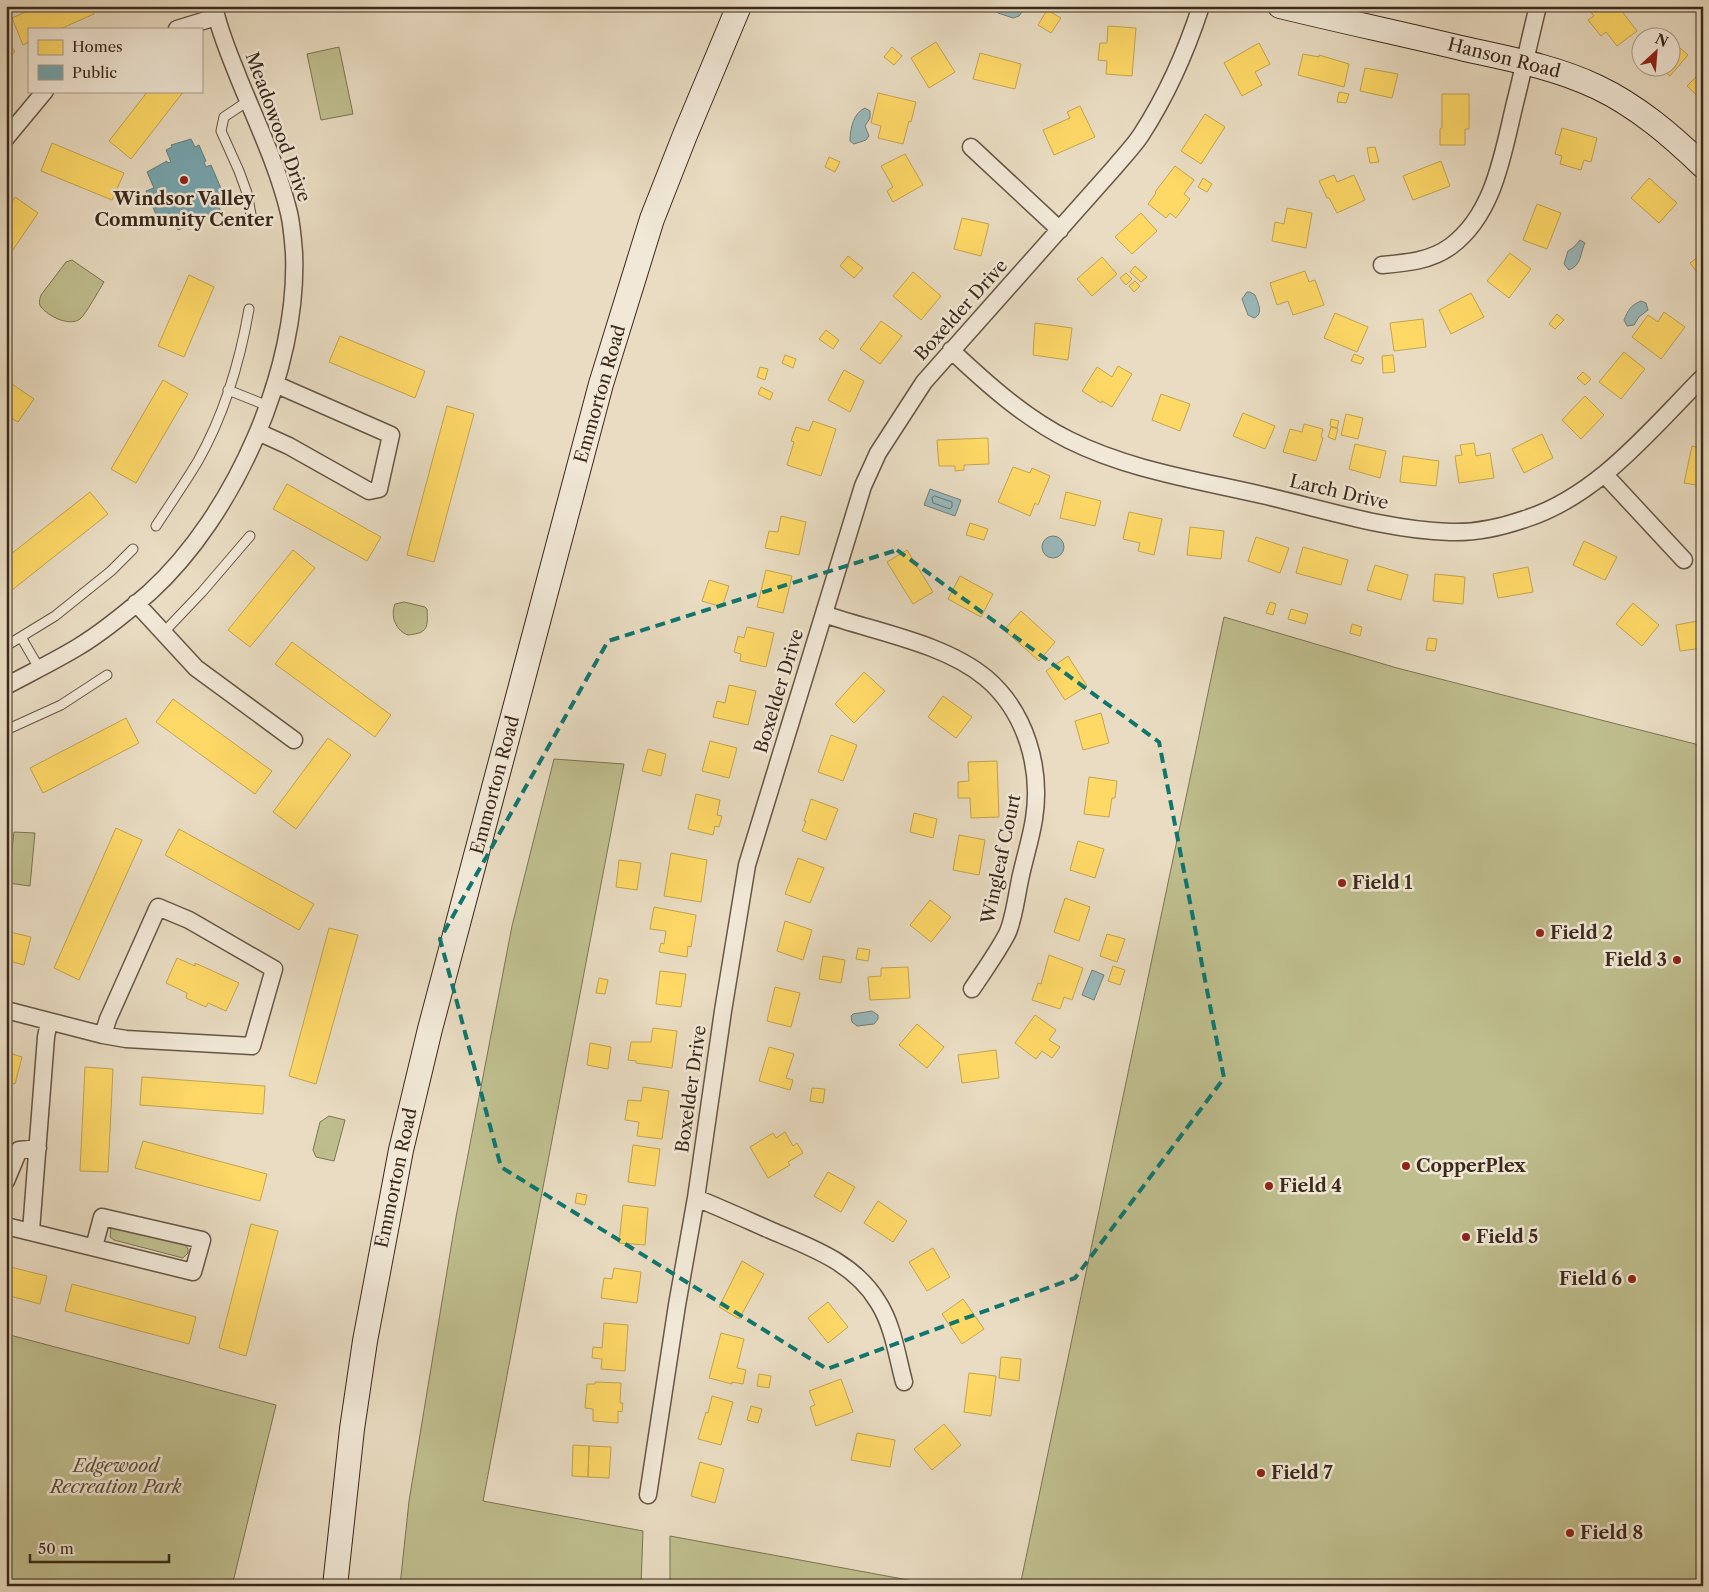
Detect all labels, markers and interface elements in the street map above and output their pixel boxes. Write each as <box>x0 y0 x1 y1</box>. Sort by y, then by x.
legend <box>28 28 202 92</box>
north arrow <box>1632 28 1682 78</box>
text: N <box>1652 30 1671 51</box>
street label: Hanson Road <box>1445 33 1563 83</box>
text: Homes <box>72 37 123 56</box>
street label: Meadowood Drive <box>241 49 315 205</box>
text: Public <box>72 63 117 82</box>
marker: Windsor Valley Community Center <box>178 174 190 186</box>
place label: Windsor Valley Community Center <box>94 188 274 231</box>
street label: Boxelder Drive <box>910 255 1012 365</box>
street label: Emmorton Road <box>570 322 630 466</box>
street label: Larch Drive <box>1287 470 1391 514</box>
street label: Boxelder Drive <box>750 626 808 756</box>
street label: Emmorton Road <box>466 713 524 857</box>
street label: Wingleaf Court <box>976 792 1026 927</box>
place label: Field 1 <box>1352 872 1412 894</box>
marker: Field 1 <box>1336 877 1348 889</box>
place label: Field 2 <box>1550 922 1613 944</box>
marker: Field 2 <box>1534 927 1546 939</box>
place label: Field 3 <box>1605 949 1667 971</box>
marker: Field 3 <box>1671 954 1683 966</box>
street label: Boxelder Drive <box>671 1024 711 1154</box>
street label: Emmorton Road <box>370 1106 422 1250</box>
place label: CopperPlex <box>1416 1155 1526 1177</box>
marker: CopperPlex <box>1400 1160 1412 1172</box>
place label: Field 4 <box>1279 1175 1342 1197</box>
marker: Field 4 <box>1263 1180 1275 1192</box>
place label: Field 5 <box>1476 1226 1538 1248</box>
marker: Field 5 <box>1460 1231 1472 1243</box>
place label: Field 6 <box>1559 1268 1622 1290</box>
marker: Field 6 <box>1626 1273 1638 1285</box>
park label: Edgewood Recreation Park <box>48 1455 182 1498</box>
place label: Field 7 <box>1271 1462 1333 1484</box>
marker: Field 7 <box>1255 1467 1267 1479</box>
place label: Field 8 <box>1580 1522 1643 1544</box>
marker: Field 8 <box>1564 1527 1576 1539</box>
scale bar <box>30 1532 169 1564</box>
text: 50 m <box>38 1539 74 1558</box>

